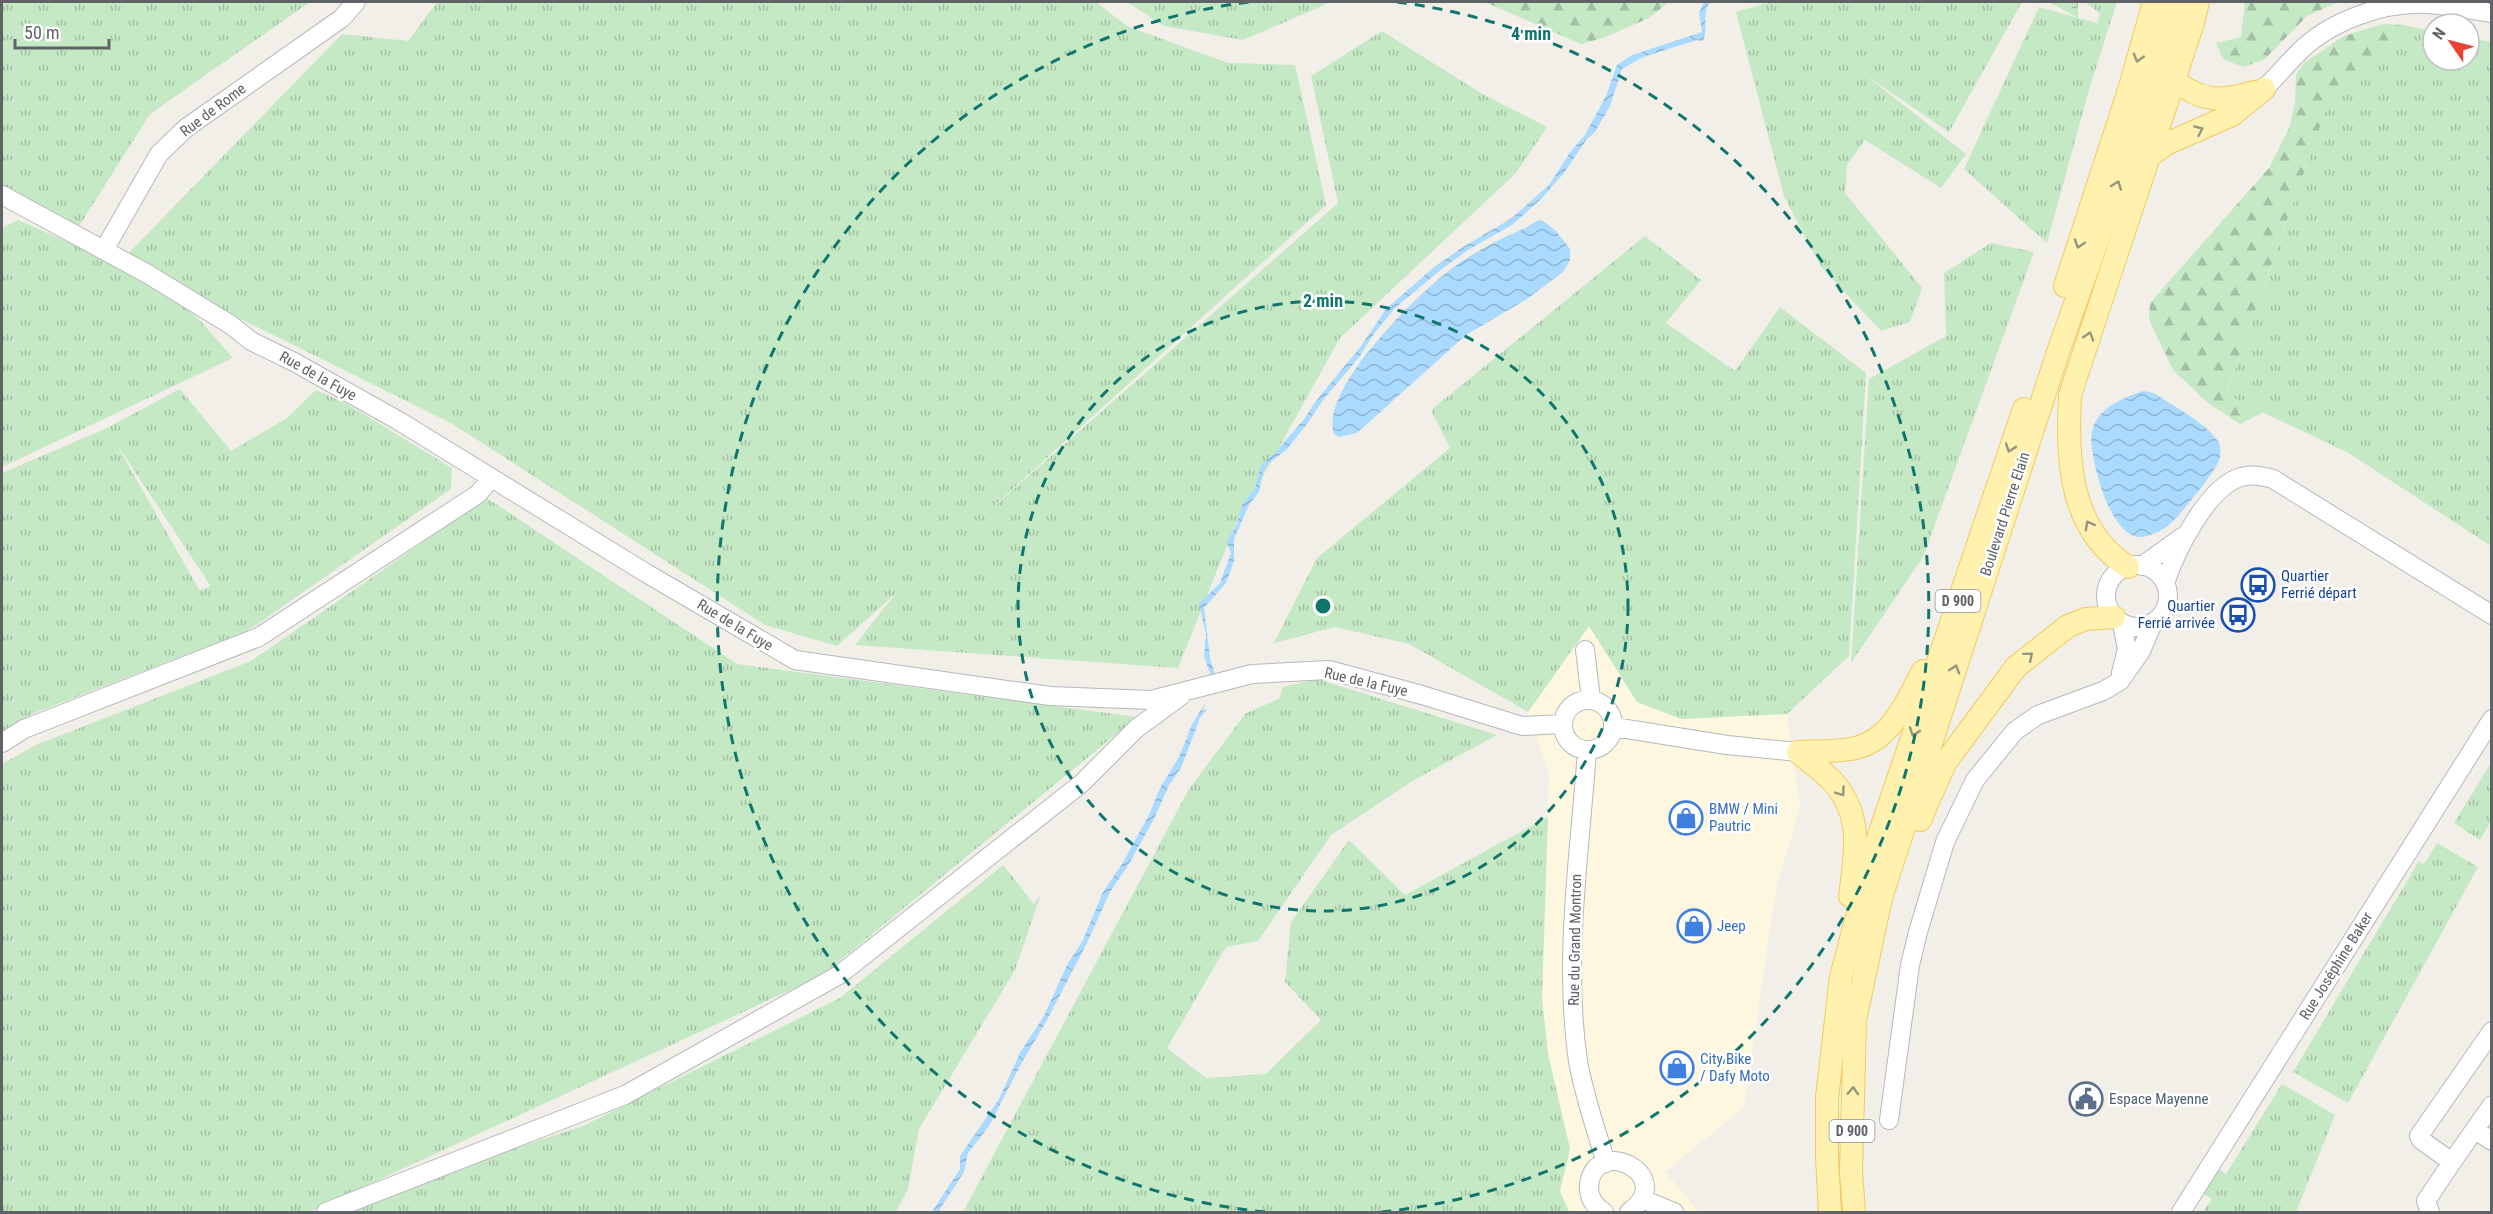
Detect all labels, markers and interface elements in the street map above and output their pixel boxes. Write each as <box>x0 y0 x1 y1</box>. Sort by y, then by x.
scale bar <box>15 12 110 50</box>
north arrow <box>2421 12 2481 72</box>
text: 50 m <box>24 22 59 43</box>
text: 4 min <box>1511 23 1551 44</box>
text: N <box>2429 24 2450 43</box>
one-way arrow <box>2133 52 2145 63</box>
street label: Rue de Rome <box>177 80 249 140</box>
one-way arrow <box>2193 125 2204 137</box>
one-way arrow <box>2109 180 2122 191</box>
one-way arrow <box>2074 238 2086 249</box>
text: 2 min <box>1303 290 1343 311</box>
one-way arrow <box>2082 331 2094 342</box>
street label: Rue de la Fuye <box>276 347 360 405</box>
one-way arrow <box>2004 442 2017 453</box>
street label: Boulevard Pierre Elain <box>1976 450 2034 578</box>
one-way arrow <box>2085 521 2096 531</box>
bus stop icon: Quartier Ferrié départ <box>2240 567 2276 603</box>
place label: Quartier Ferrié départ <box>2281 567 2357 602</box>
road number: D 900 <box>1936 590 1980 612</box>
street label: Rue de la Fuye <box>694 595 776 655</box>
centre of rings <box>1313 596 1333 616</box>
place label: Quartier Ferrié arrivée <box>2138 597 2215 632</box>
bus stop icon: Quartier Ferrié arrivée <box>2220 597 2256 633</box>
one-way arrow <box>2022 653 2033 664</box>
street label: Rue de la Fuye <box>1322 664 1410 700</box>
one-way arrow <box>1948 664 1961 675</box>
one-way arrow <box>1908 727 1921 737</box>
one-way arrow <box>1834 786 1845 797</box>
shop icon: BMW / Mini Pautric <box>1668 800 1704 836</box>
place label: BMW / Mini Pautric <box>1709 800 1778 835</box>
street label: Rue du Grand Montron <box>1565 874 1585 1006</box>
shop icon: Jeep <box>1676 908 1712 944</box>
street label: Rue Joséphine Baker <box>2296 908 2377 1023</box>
place label: Jeep <box>1717 917 1746 935</box>
shop icon: City Bike / Dafy Moto <box>1659 1050 1695 1086</box>
place label: City Bike / Dafy Moto <box>1700 1050 1770 1085</box>
public building icon: Espace Mayenne <box>2068 1081 2104 1117</box>
one-way arrow <box>1847 1087 1859 1096</box>
place label: Espace Mayenne <box>2109 1090 2208 1108</box>
road number: D 900 <box>1830 1120 1874 1142</box>

